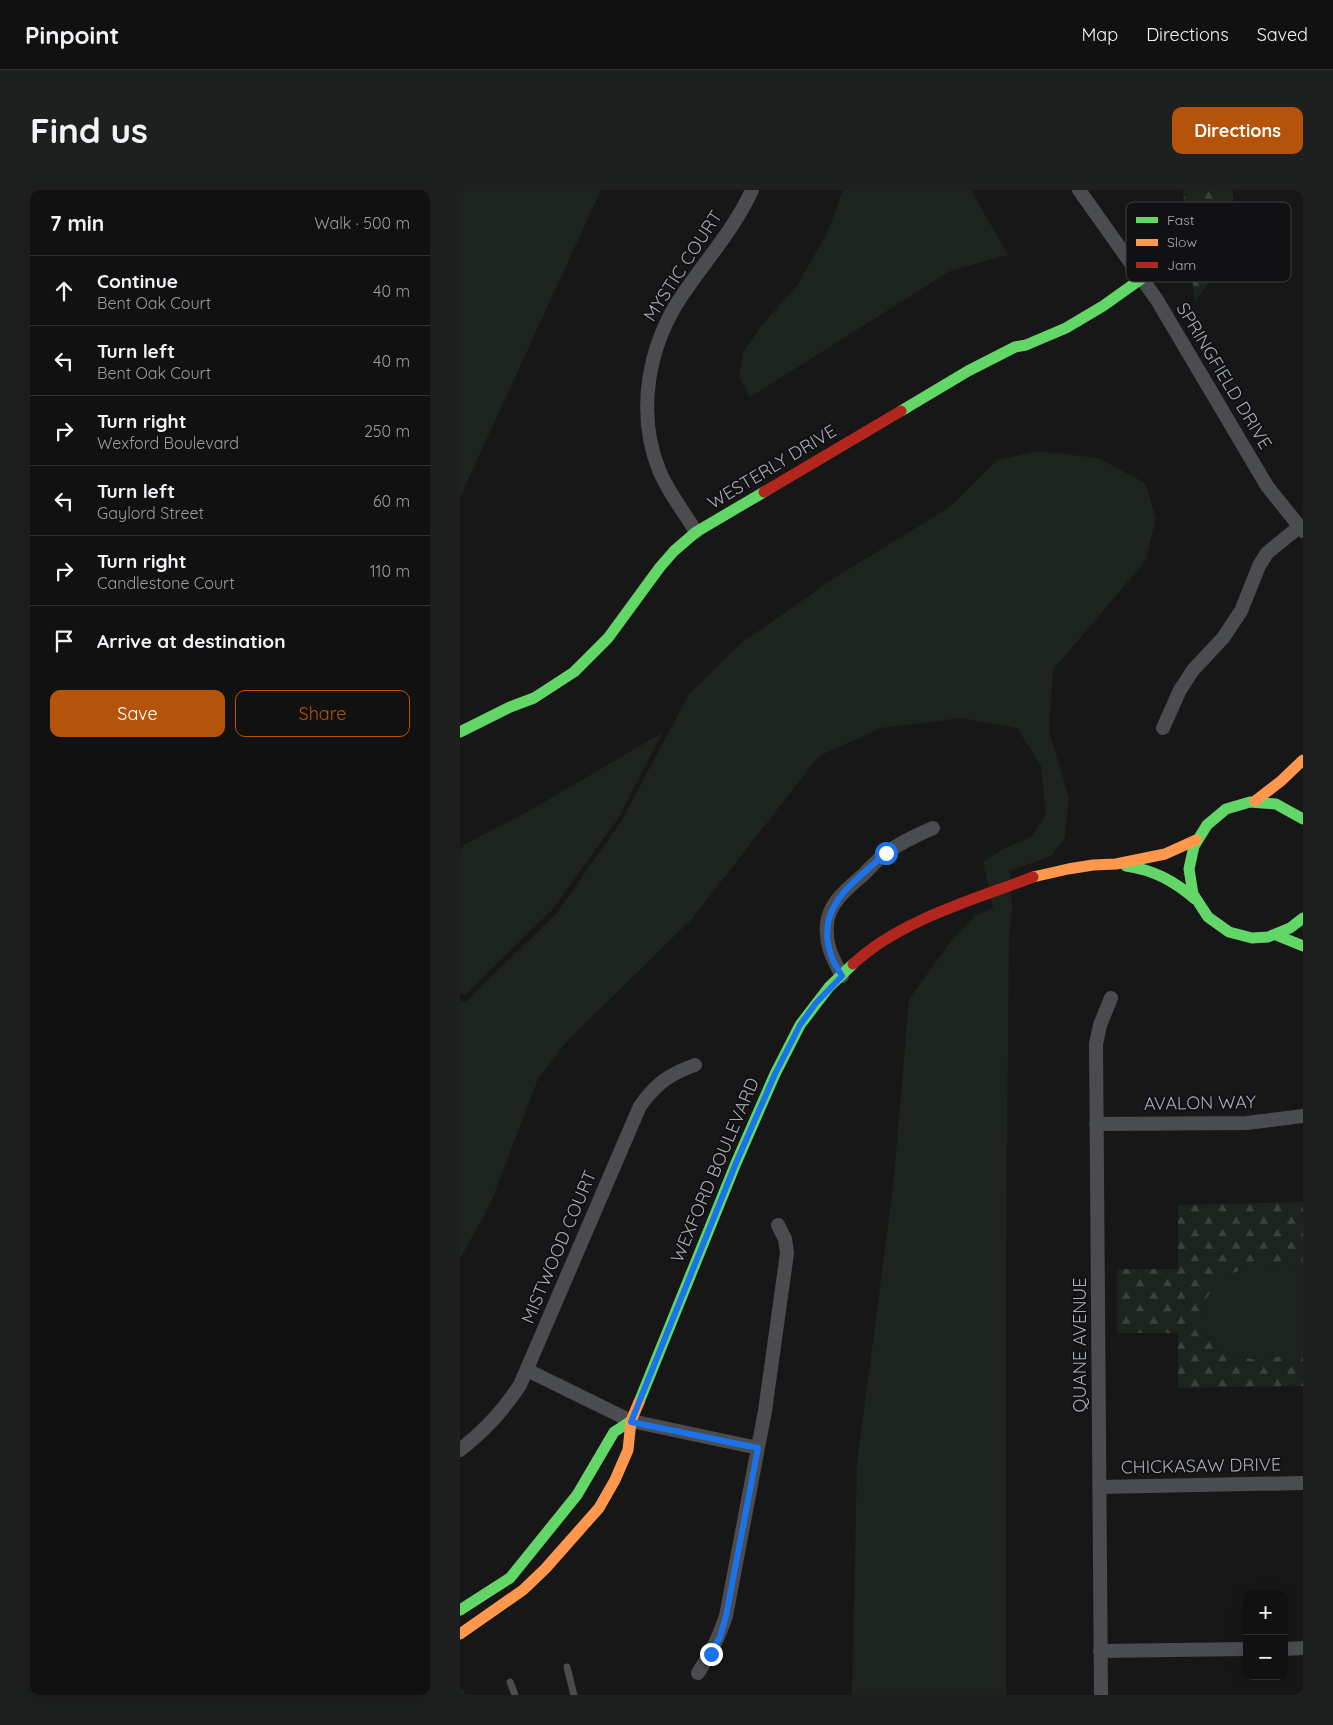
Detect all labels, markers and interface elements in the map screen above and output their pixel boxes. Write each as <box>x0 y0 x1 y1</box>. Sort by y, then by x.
text: Pinpoint <box>25 20 119 50</box>
text: Map <box>1081 23 1118 46</box>
text: Directions <box>1146 23 1229 46</box>
text: Saved <box>1257 23 1308 46</box>
button: Directions <box>1172 107 1303 154</box>
text: Find us <box>30 108 148 152</box>
legend <box>1126 202 1291 282</box>
street label: MYSTIC COURT <box>638 206 727 326</box>
text: 7 min <box>50 210 104 236</box>
text: Fast <box>1167 211 1195 229</box>
text: Walk · 500 m <box>314 213 410 233</box>
text: Slow <box>1167 233 1197 251</box>
text: Jam <box>1167 256 1196 274</box>
text: Continue <box>97 269 178 293</box>
icon: ahead <box>50 277 78 305</box>
text: 40 m <box>373 281 410 301</box>
text: Bent Oak Court <box>97 293 211 313</box>
street label: SPRINGFIELD DRIVE <box>1172 298 1277 453</box>
text: Turn left <box>97 339 175 363</box>
icon: left <box>50 347 78 375</box>
text: 40 m <box>373 351 410 371</box>
text: Bent Oak Court <box>97 363 211 383</box>
text: Turn right <box>97 409 186 433</box>
icon: right <box>50 417 78 445</box>
street label: WESTERLY DRIVE <box>703 419 840 514</box>
text: 250 m <box>364 421 410 441</box>
text: Wexford Boulevard <box>97 433 239 453</box>
text: Turn left <box>97 479 175 503</box>
icon: left <box>50 487 78 515</box>
text: 60 m <box>373 491 410 511</box>
text: Gaylord Street <box>97 503 204 523</box>
text: Turn right <box>97 549 186 573</box>
icon: right <box>50 557 78 585</box>
text: 110 m <box>370 561 410 581</box>
text: Candlestone Court <box>97 573 235 593</box>
icon: arrive <box>50 627 78 655</box>
text: Arrive at destination <box>97 629 286 653</box>
button: Save <box>50 690 225 737</box>
button: Share <box>235 690 410 737</box>
route start <box>875 842 898 865</box>
street label: WEXFORD BOULEVARD <box>665 1074 764 1266</box>
street label: AVALON WAY <box>1144 1090 1256 1115</box>
street label: MISTWOOD COURT <box>516 1167 601 1327</box>
street label: QUANE AVENUE <box>1068 1278 1091 1412</box>
street label: CHICKASAW DRIVE <box>1121 1453 1281 1478</box>
map controls <box>1243 1590 1288 1680</box>
button: + <box>1243 1590 1288 1635</box>
button: − <box>1243 1635 1288 1680</box>
route end <box>700 1643 723 1666</box>

